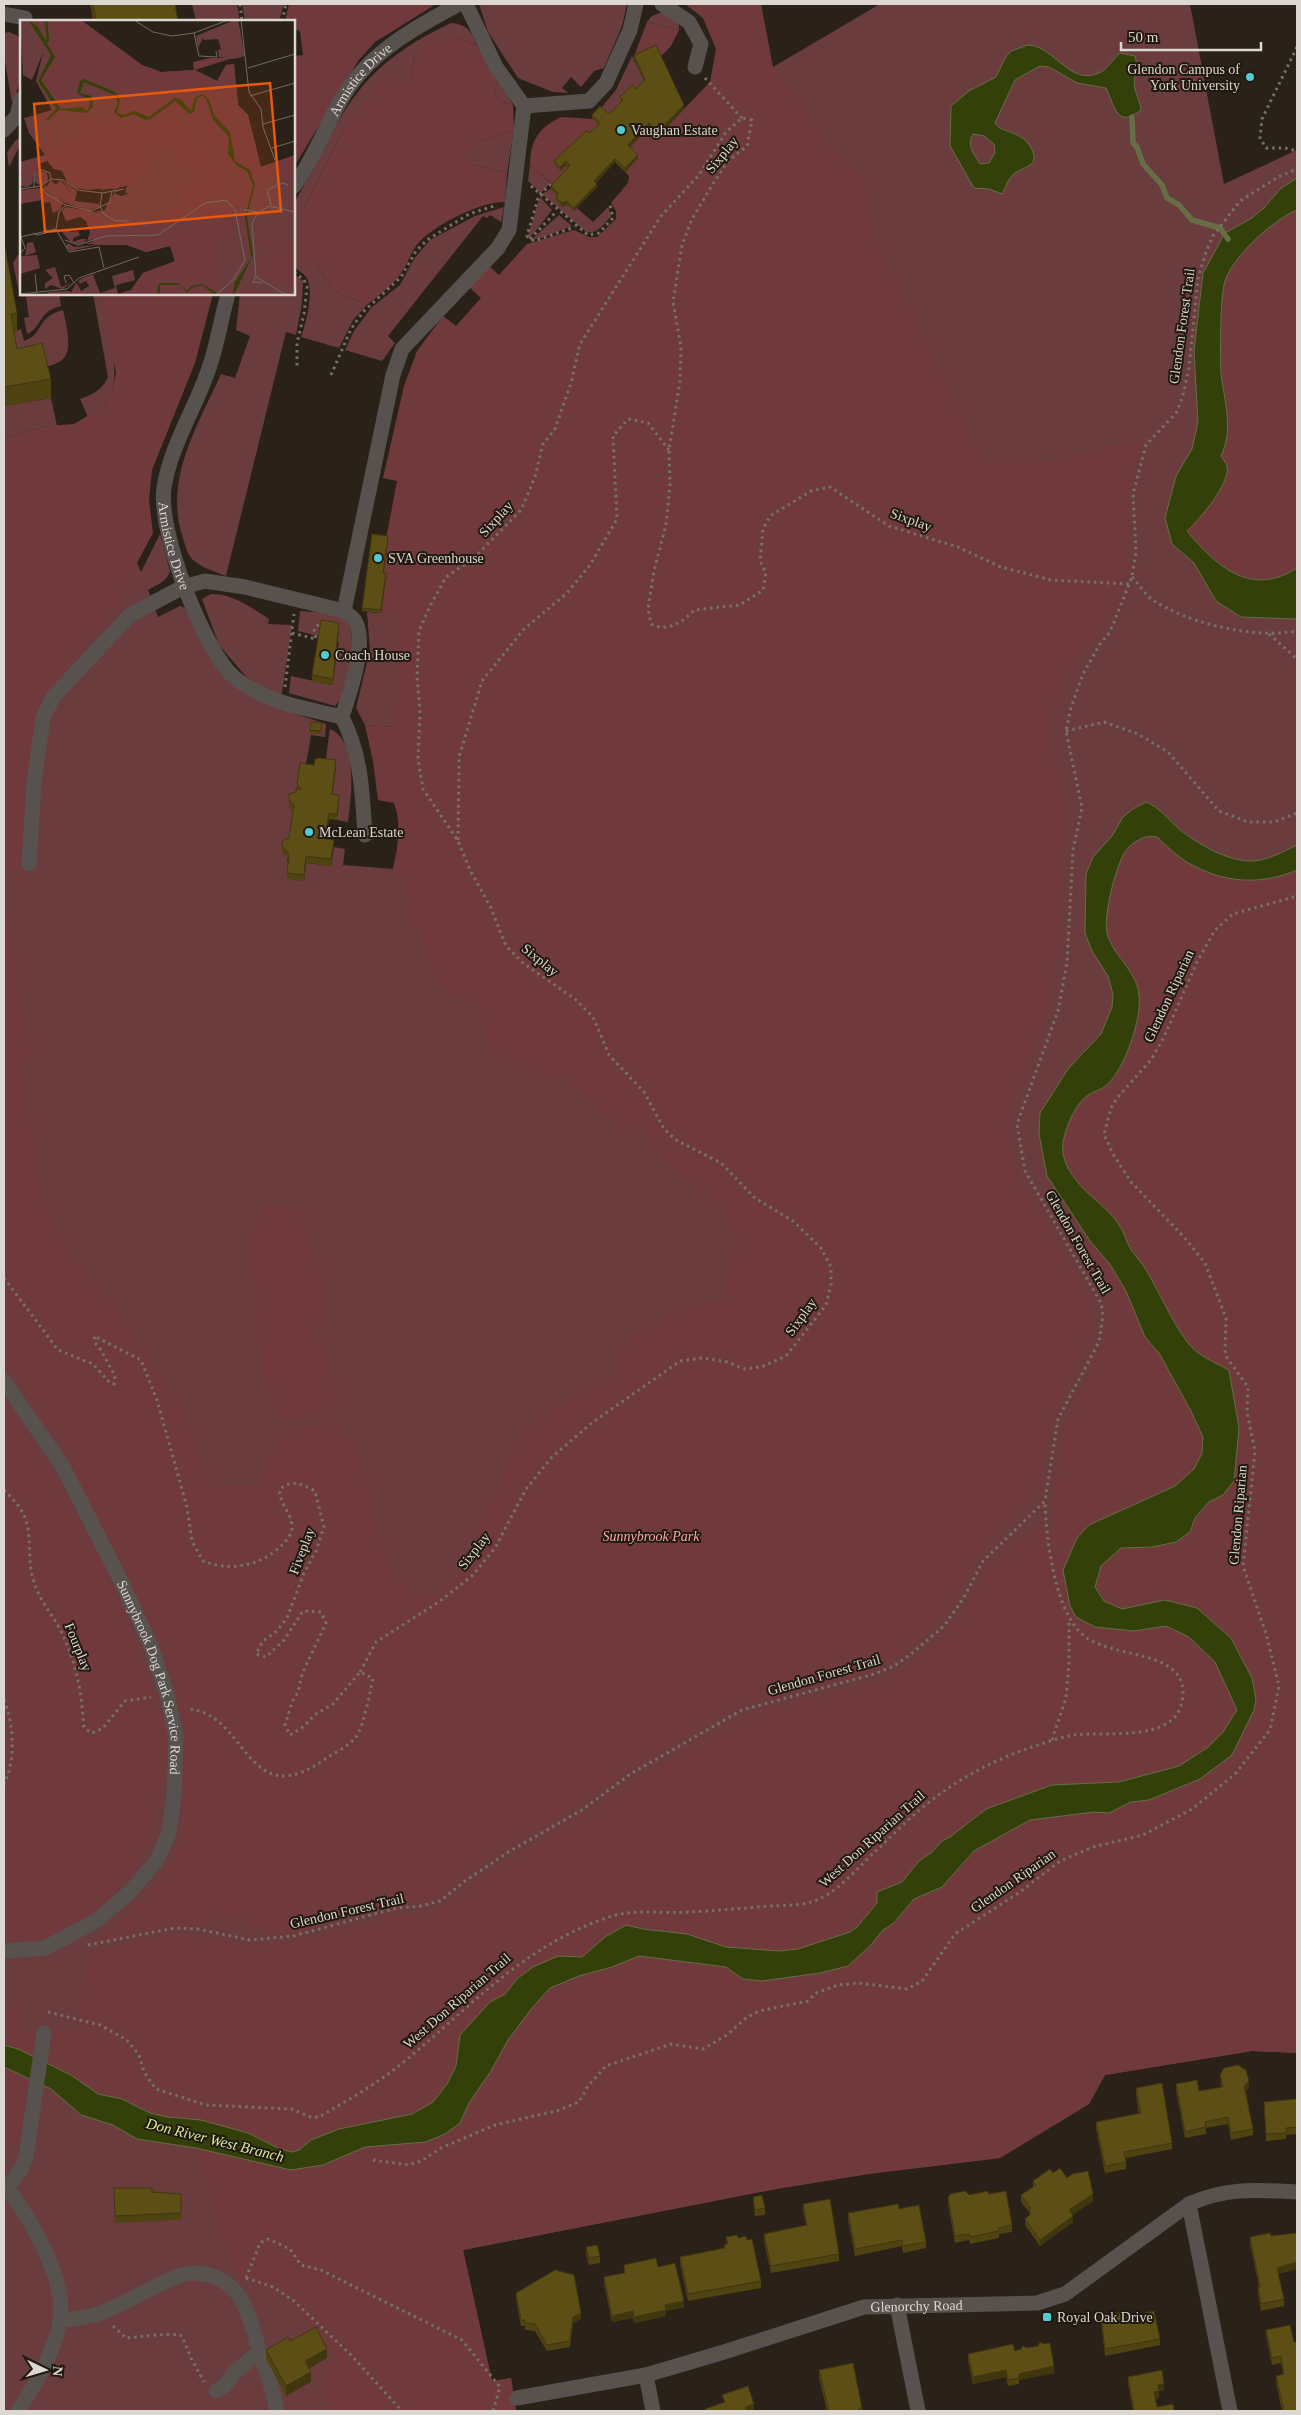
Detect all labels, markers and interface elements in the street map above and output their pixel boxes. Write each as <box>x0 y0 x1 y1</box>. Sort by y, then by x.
inset map <box>20 20 295 295</box>
scale bar <box>1121 20 1261 52</box>
text: 50 m <box>1128 29 1159 45</box>
street label: Armistice Drive <box>326 40 394 119</box>
place label: Glendon Campus of York University <box>1127 62 1240 93</box>
marker: Glendon Campus of York University <box>1244 71 1256 83</box>
place label: Vaughan Estate <box>631 123 718 138</box>
marker: Vaughan Estate <box>615 124 627 136</box>
street label: Sixplay <box>703 134 741 176</box>
street label: Glendon Forest Trail <box>1166 267 1198 385</box>
street label: Sixplay <box>476 498 516 540</box>
street label: Armistice Drive <box>156 501 193 592</box>
street label: Sixplay <box>888 506 934 534</box>
place label: SVA Greenhouse <box>388 551 484 566</box>
marker: SVA Greenhouse <box>372 552 384 564</box>
place label: Coach House <box>335 648 410 663</box>
marker: Coach House <box>319 649 331 661</box>
place label: McLean Estate <box>319 825 403 840</box>
marker: McLean Estate <box>303 826 315 838</box>
street label: Sixplay <box>519 941 561 979</box>
street label: Glendon Riparian <box>1141 948 1197 1044</box>
street label: Glendon Forest Trail <box>1042 1188 1114 1296</box>
street label: Sixplay <box>782 1295 820 1339</box>
street label: Glendon Riparian <box>1226 1465 1250 1565</box>
street label: Fiveplay <box>286 1525 318 1577</box>
park label: Sunnybrook Park <box>602 1529 700 1544</box>
street label: Sixplay <box>455 1530 493 1572</box>
street label: Sunnybrook Dog Park Service Road <box>114 1578 184 1775</box>
street label: Fourplay <box>62 1621 94 1673</box>
street label: Glendon Forest Trail <box>766 1652 882 1698</box>
street label: West Don Riparian Trail <box>816 1788 928 1890</box>
street label: Glendon Riparian <box>968 1846 1058 1916</box>
street label: Glendon Forest Trail <box>288 1891 406 1931</box>
street label: West Don Riparian Trail <box>400 1950 514 2052</box>
water label: Don River West Branch <box>143 2115 286 2165</box>
street label: Glenorchy Road <box>870 2297 963 2314</box>
place label: Royal Oak Drive <box>1057 2310 1153 2325</box>
marker: Royal Oak Drive <box>1041 2311 1053 2323</box>
north arrow <box>20 2345 70 2395</box>
text: N <box>50 2365 65 2377</box>

